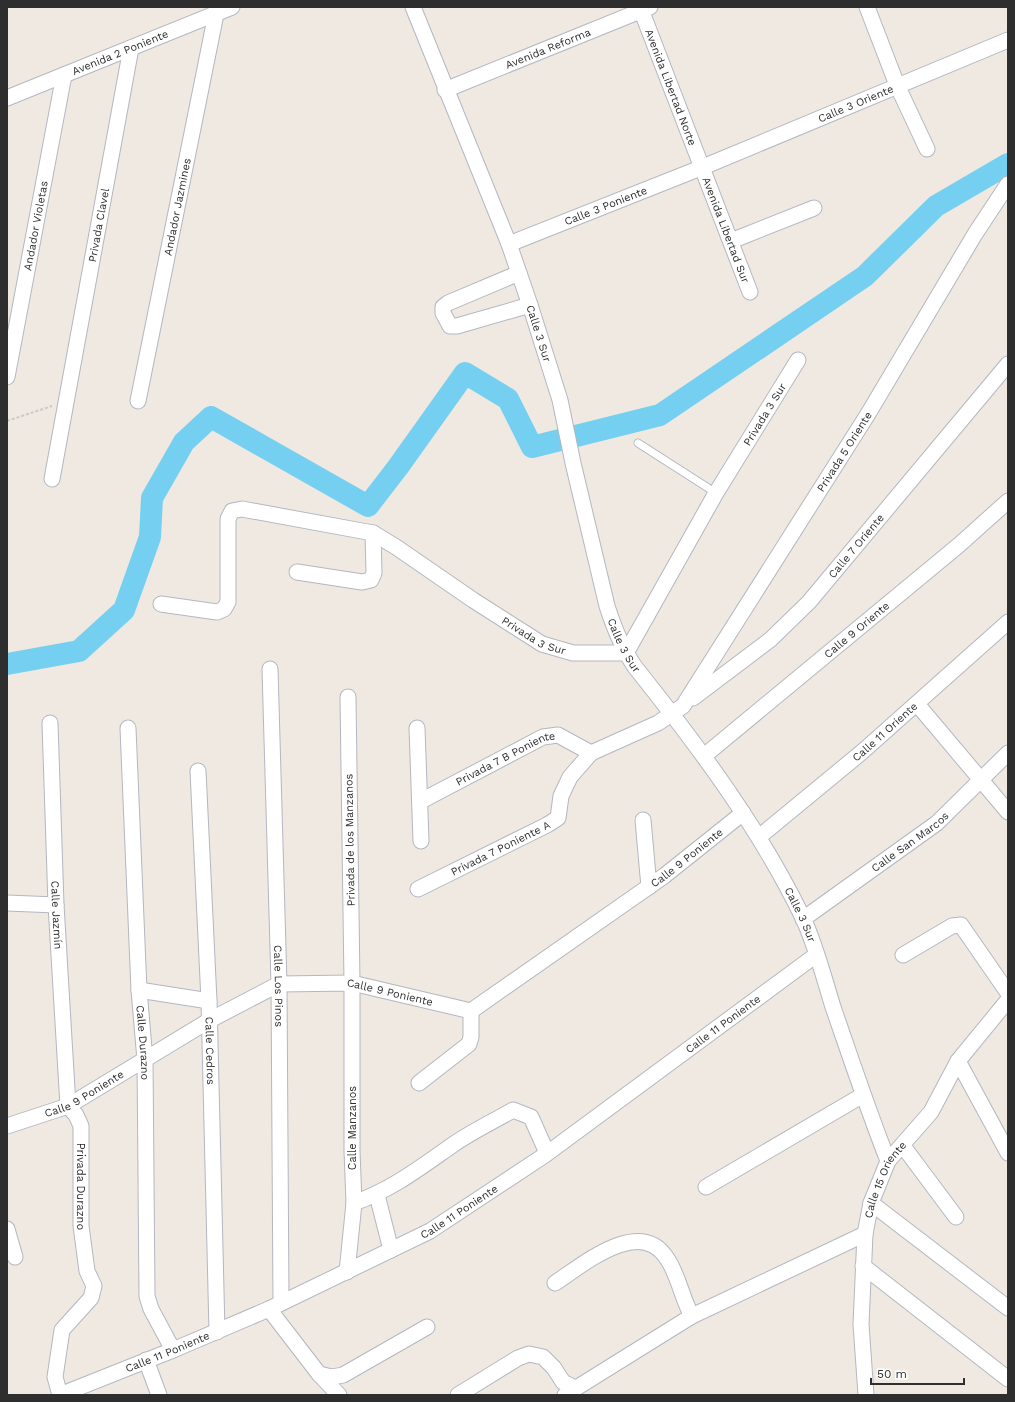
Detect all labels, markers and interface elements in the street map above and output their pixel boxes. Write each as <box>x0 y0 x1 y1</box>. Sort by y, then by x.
street label: Avenida Reforma <box>503 25 592 71</box>
street label: Avenida 2 Poniente <box>70 27 170 78</box>
street label: Avenida Libertad Norte <box>643 27 699 147</box>
street label: Calle 3 Oriente <box>816 82 895 125</box>
street label: Andador Jazmines <box>161 157 193 257</box>
street label: Avenida Libertad Sur <box>700 175 752 285</box>
street label: Andador Violetas <box>21 179 50 272</box>
street label: Calle 3 Poniente <box>562 183 649 228</box>
street label: Privada Clavel <box>85 187 112 263</box>
street label: Calle 3 Sur <box>524 303 554 364</box>
street label: Privada 3 Sur <box>740 380 789 448</box>
street label: Privada 5 Oriente <box>814 409 874 494</box>
street label: Calle 7 Oriente <box>825 511 886 581</box>
street label: Calle 9 Oriente <box>821 599 892 661</box>
street label: Privada 3 Sur <box>499 614 568 657</box>
street label: Calle 3 Sur <box>605 616 644 675</box>
street label: Calle 11 Oriente <box>850 699 920 764</box>
street label: Privada 7 B Poniente <box>453 729 556 788</box>
street label: Privada de los Manzanos <box>342 773 358 906</box>
street label: Calle San Marcos <box>869 809 951 874</box>
street label: Privada 7 Poniente A <box>449 818 552 878</box>
street label: Calle 9 Poniente <box>648 825 725 890</box>
street label: Calle Jazmín <box>49 880 65 950</box>
street label: Calle 3 Sur <box>782 885 819 944</box>
street label: Calle Los Pinos <box>271 945 286 1027</box>
street label: Calle 9 Poniente <box>347 976 434 1008</box>
street label: Calle 11 Poniente <box>683 992 763 1056</box>
street label: Calle Durazno <box>134 1005 152 1080</box>
street label: Calle Cedros <box>203 1016 218 1085</box>
street label: Calle 9 Poniente <box>43 1067 126 1120</box>
street label: Calle Manzanos <box>346 1086 359 1170</box>
street label: Calle 15 Oriente <box>862 1139 909 1219</box>
street label: Privada Durazno <box>74 1143 88 1231</box>
street label: Calle 11 Poniente <box>418 1182 500 1241</box>
street label: Calle 11 Poniente <box>123 1329 211 1375</box>
scale bar <box>871 1360 964 1386</box>
text: 50 m <box>877 1367 907 1381</box>

